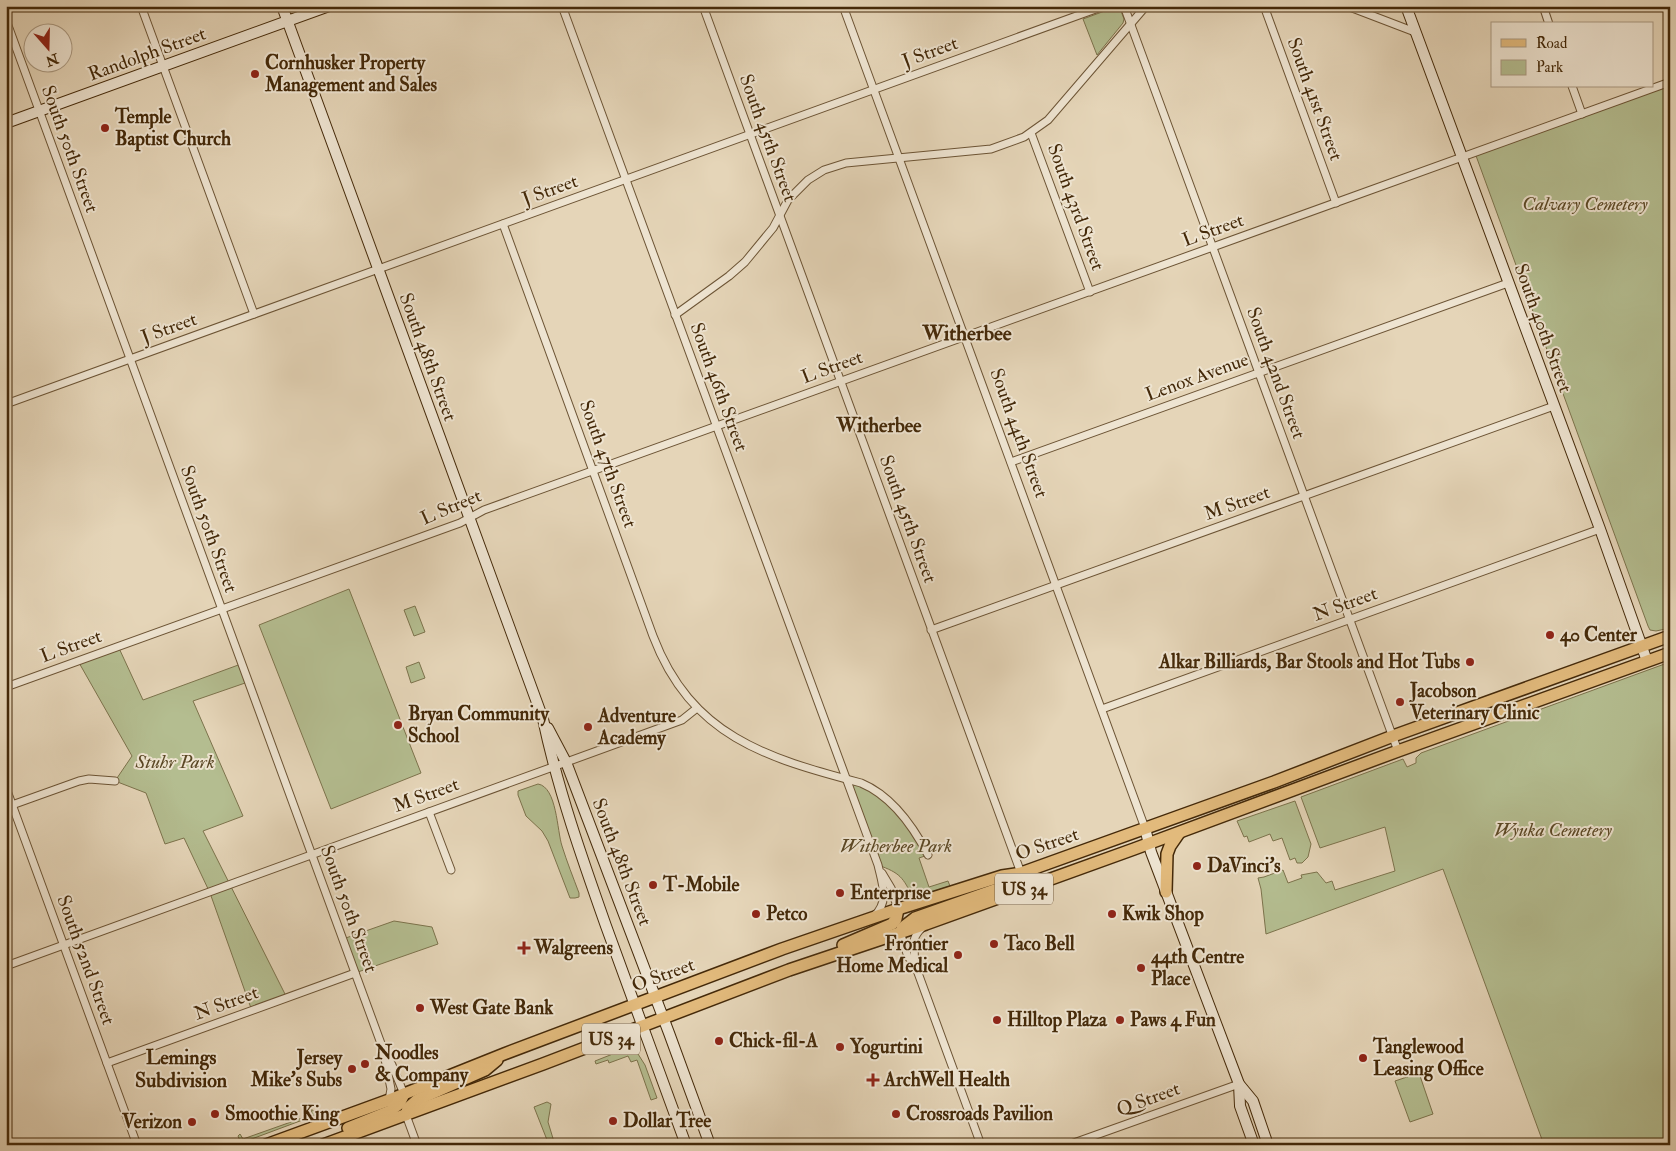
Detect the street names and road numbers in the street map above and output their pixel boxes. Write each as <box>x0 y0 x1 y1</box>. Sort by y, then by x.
street label: Randolph Street <box>85 22 210 87</box>
street label: J Street <box>898 31 961 73</box>
street label: South 41st Street <box>1282 34 1348 164</box>
street label: South 45th Street <box>734 71 802 205</box>
street label: South 50th Street <box>36 82 104 216</box>
street label: South 43rd Street <box>1042 140 1110 274</box>
street label: J Street <box>518 169 581 211</box>
street label: L Street <box>1179 208 1247 252</box>
street label: South 40th Street <box>1509 260 1577 396</box>
street label: South 48th Street <box>394 290 462 424</box>
street label: South 42nd Street <box>1241 304 1311 442</box>
street label: J Street <box>137 307 200 349</box>
street label: South 46th Street <box>685 319 753 455</box>
street label: L Street <box>798 345 866 389</box>
street label: Lenox Avenue <box>1142 347 1252 407</box>
street label: South 44th Street <box>984 365 1054 501</box>
street label: South 47th Street <box>574 397 642 531</box>
street label: South 45th Street <box>874 452 942 586</box>
street label: South 50th Street <box>175 462 243 596</box>
street label: M Street <box>1201 480 1273 526</box>
street label: L Street <box>417 484 485 530</box>
street label: N Street <box>1310 581 1380 627</box>
street label: L Street <box>37 624 105 668</box>
street label: M Street <box>390 772 462 818</box>
street label: South 48th Street <box>587 795 657 929</box>
street label: O Street <box>1012 822 1082 866</box>
street label: South 50th Street <box>315 842 383 976</box>
road number: US 34 <box>995 874 1053 904</box>
street label: South 52nd Street <box>51 892 121 1028</box>
street label: O Street <box>628 953 698 997</box>
street label: N Street <box>191 980 261 1026</box>
road number: US 34 <box>582 1024 640 1054</box>
street label: Q Street <box>1113 1076 1183 1122</box>

